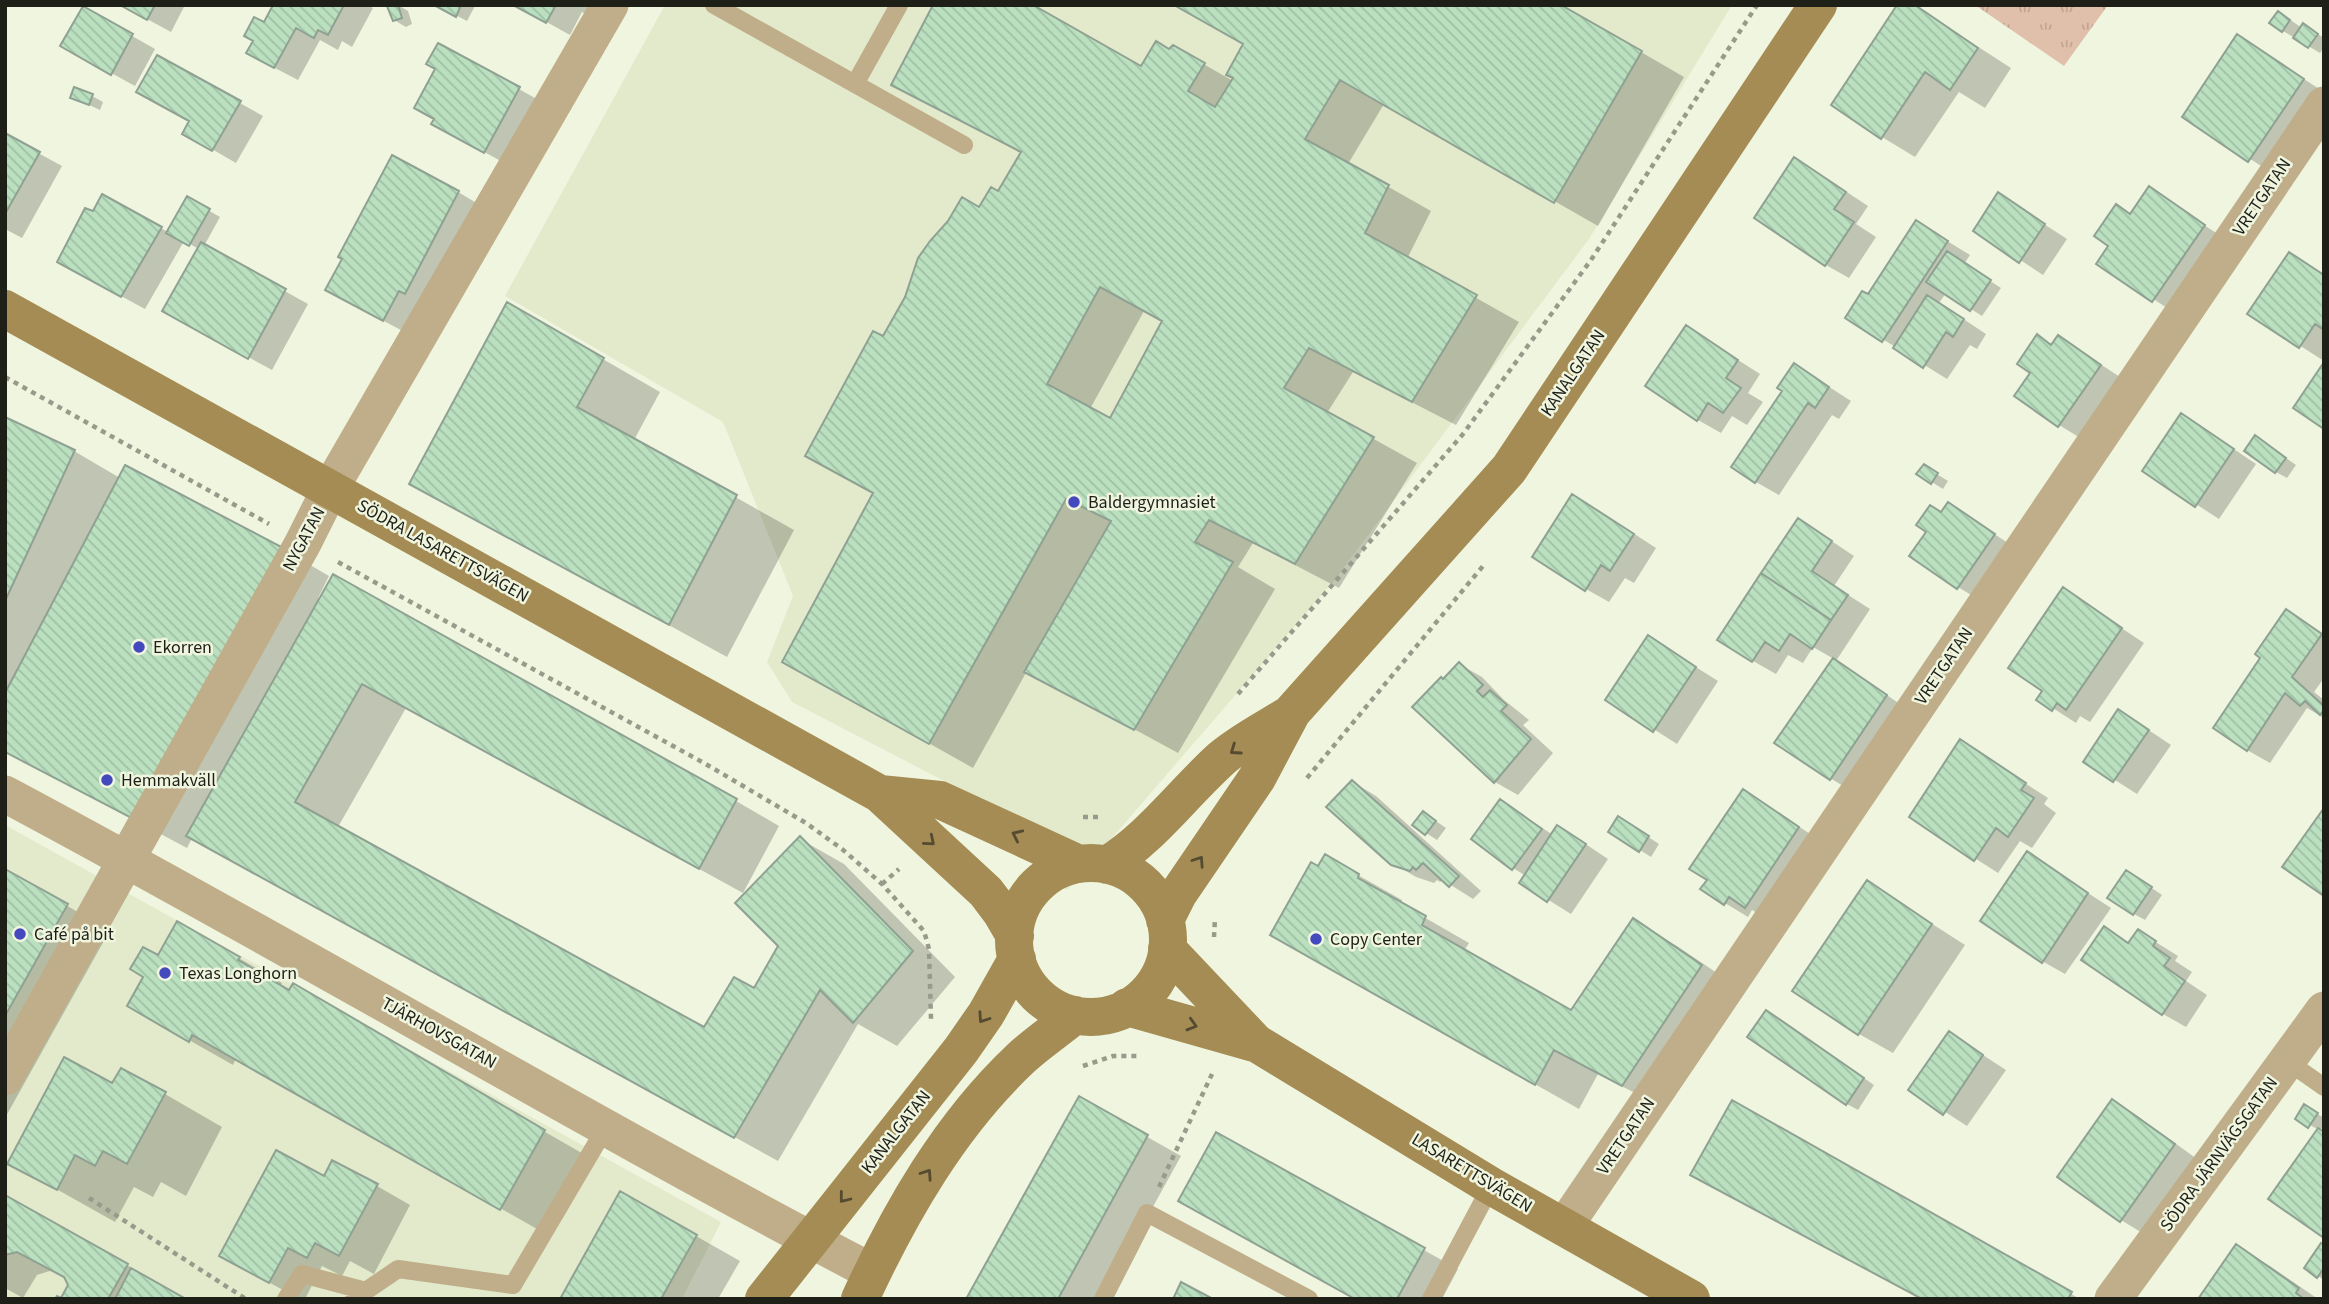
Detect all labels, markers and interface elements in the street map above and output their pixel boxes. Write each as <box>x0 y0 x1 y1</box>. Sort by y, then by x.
street label: VRETGATAN <box>2227 153 2297 241</box>
street label: KANALGATAN <box>1535 325 1611 421</box>
place label: Baldergymnasiet <box>1088 490 1216 515</box>
street label: SÖDRA LASARETTSVÄGEN <box>353 493 533 609</box>
marker: Baldergymnasiet <box>1066 494 1082 510</box>
street label: NYGATAN <box>276 502 332 576</box>
street label: VRETGATAN <box>1909 622 1979 710</box>
place label: Ekorren <box>153 635 212 660</box>
marker: Ekorren <box>131 639 147 655</box>
one-way arrow <box>1230 742 1243 754</box>
place label: Hemmakväll <box>121 768 216 793</box>
marker: Hemmakväll <box>99 772 115 788</box>
one-way arrow <box>1012 829 1024 843</box>
one-way arrow <box>921 833 934 845</box>
one-way arrow <box>1191 856 1203 869</box>
place label: Café på bit <box>34 922 114 947</box>
marker: Café på bit <box>12 926 28 942</box>
place label: Copy Center <box>1330 927 1423 952</box>
marker: Copy Center <box>1308 931 1324 947</box>
place label: Texas Longhorn <box>179 961 297 986</box>
marker: Texas Longhorn <box>157 965 173 981</box>
street label: TJÄRHOVSGATAN <box>377 991 501 1075</box>
one-way arrow <box>979 1010 991 1023</box>
one-way arrow <box>1186 1017 1198 1031</box>
street label: SÖDRA JÄRNVÄGSGATAN <box>2154 1071 2284 1237</box>
street label: KANALGATAN <box>855 1085 937 1179</box>
street label: VRETGATAN <box>1591 1092 1661 1180</box>
street label: LASARETTSVÄGEN <box>1407 1127 1537 1219</box>
one-way arrow <box>919 1169 931 1182</box>
one-way arrow <box>840 1189 852 1202</box>

